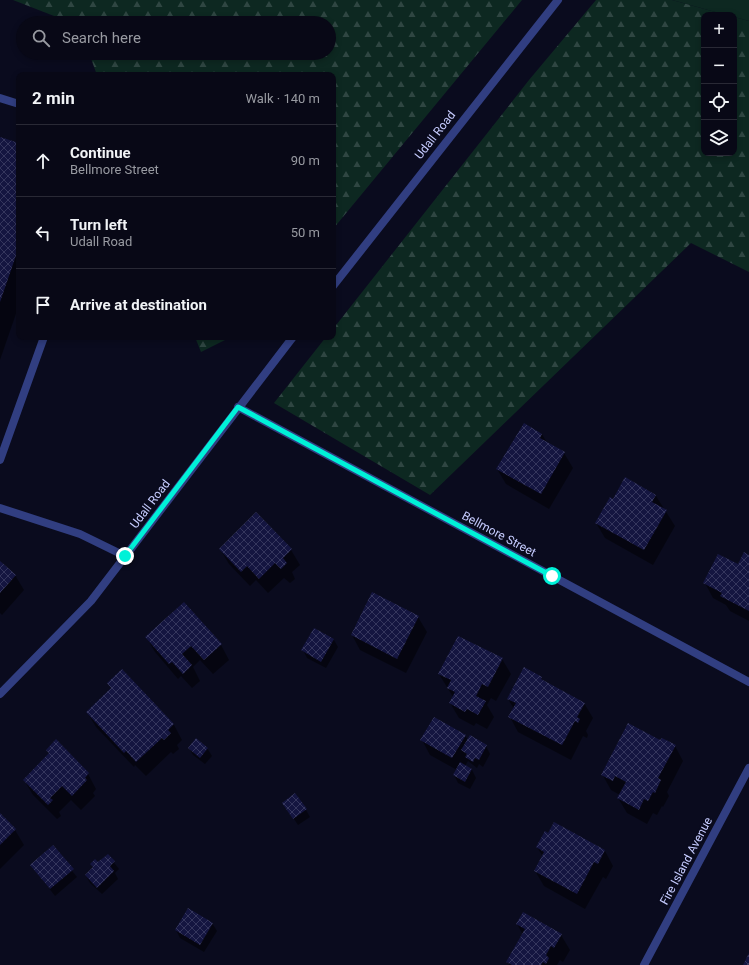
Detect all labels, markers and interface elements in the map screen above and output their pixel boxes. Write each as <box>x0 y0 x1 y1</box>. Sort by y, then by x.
map controls <box>701 12 737 156</box>
button: + <box>701 12 737 48</box>
search box <box>16 16 336 60</box>
icon: search <box>30 27 52 49</box>
text: Search here <box>62 29 141 47</box>
button: − <box>701 48 737 84</box>
button: locate <box>701 84 737 120</box>
text: 2 min <box>32 88 75 108</box>
text: Walk · 140 m <box>245 91 320 106</box>
street label: Udall Road <box>412 108 458 162</box>
button: layers <box>701 120 737 156</box>
text: Continue <box>70 144 131 162</box>
icon: ahead <box>32 150 54 172</box>
text: 90 m <box>291 153 320 168</box>
text: Bellmore Street <box>70 162 159 177</box>
text: Turn left <box>70 216 127 234</box>
icon: left <box>32 222 54 244</box>
text: 50 m <box>291 225 320 240</box>
text: Udall Road <box>70 234 132 249</box>
icon: arrive <box>32 294 54 316</box>
text: Arrive at destination <box>70 296 207 314</box>
street label: Udall Road <box>127 477 173 531</box>
street label: Bellmore Street <box>460 509 539 559</box>
route end <box>116 547 134 565</box>
route start <box>543 567 561 585</box>
street label: Fire Island Avenue <box>657 815 715 907</box>

